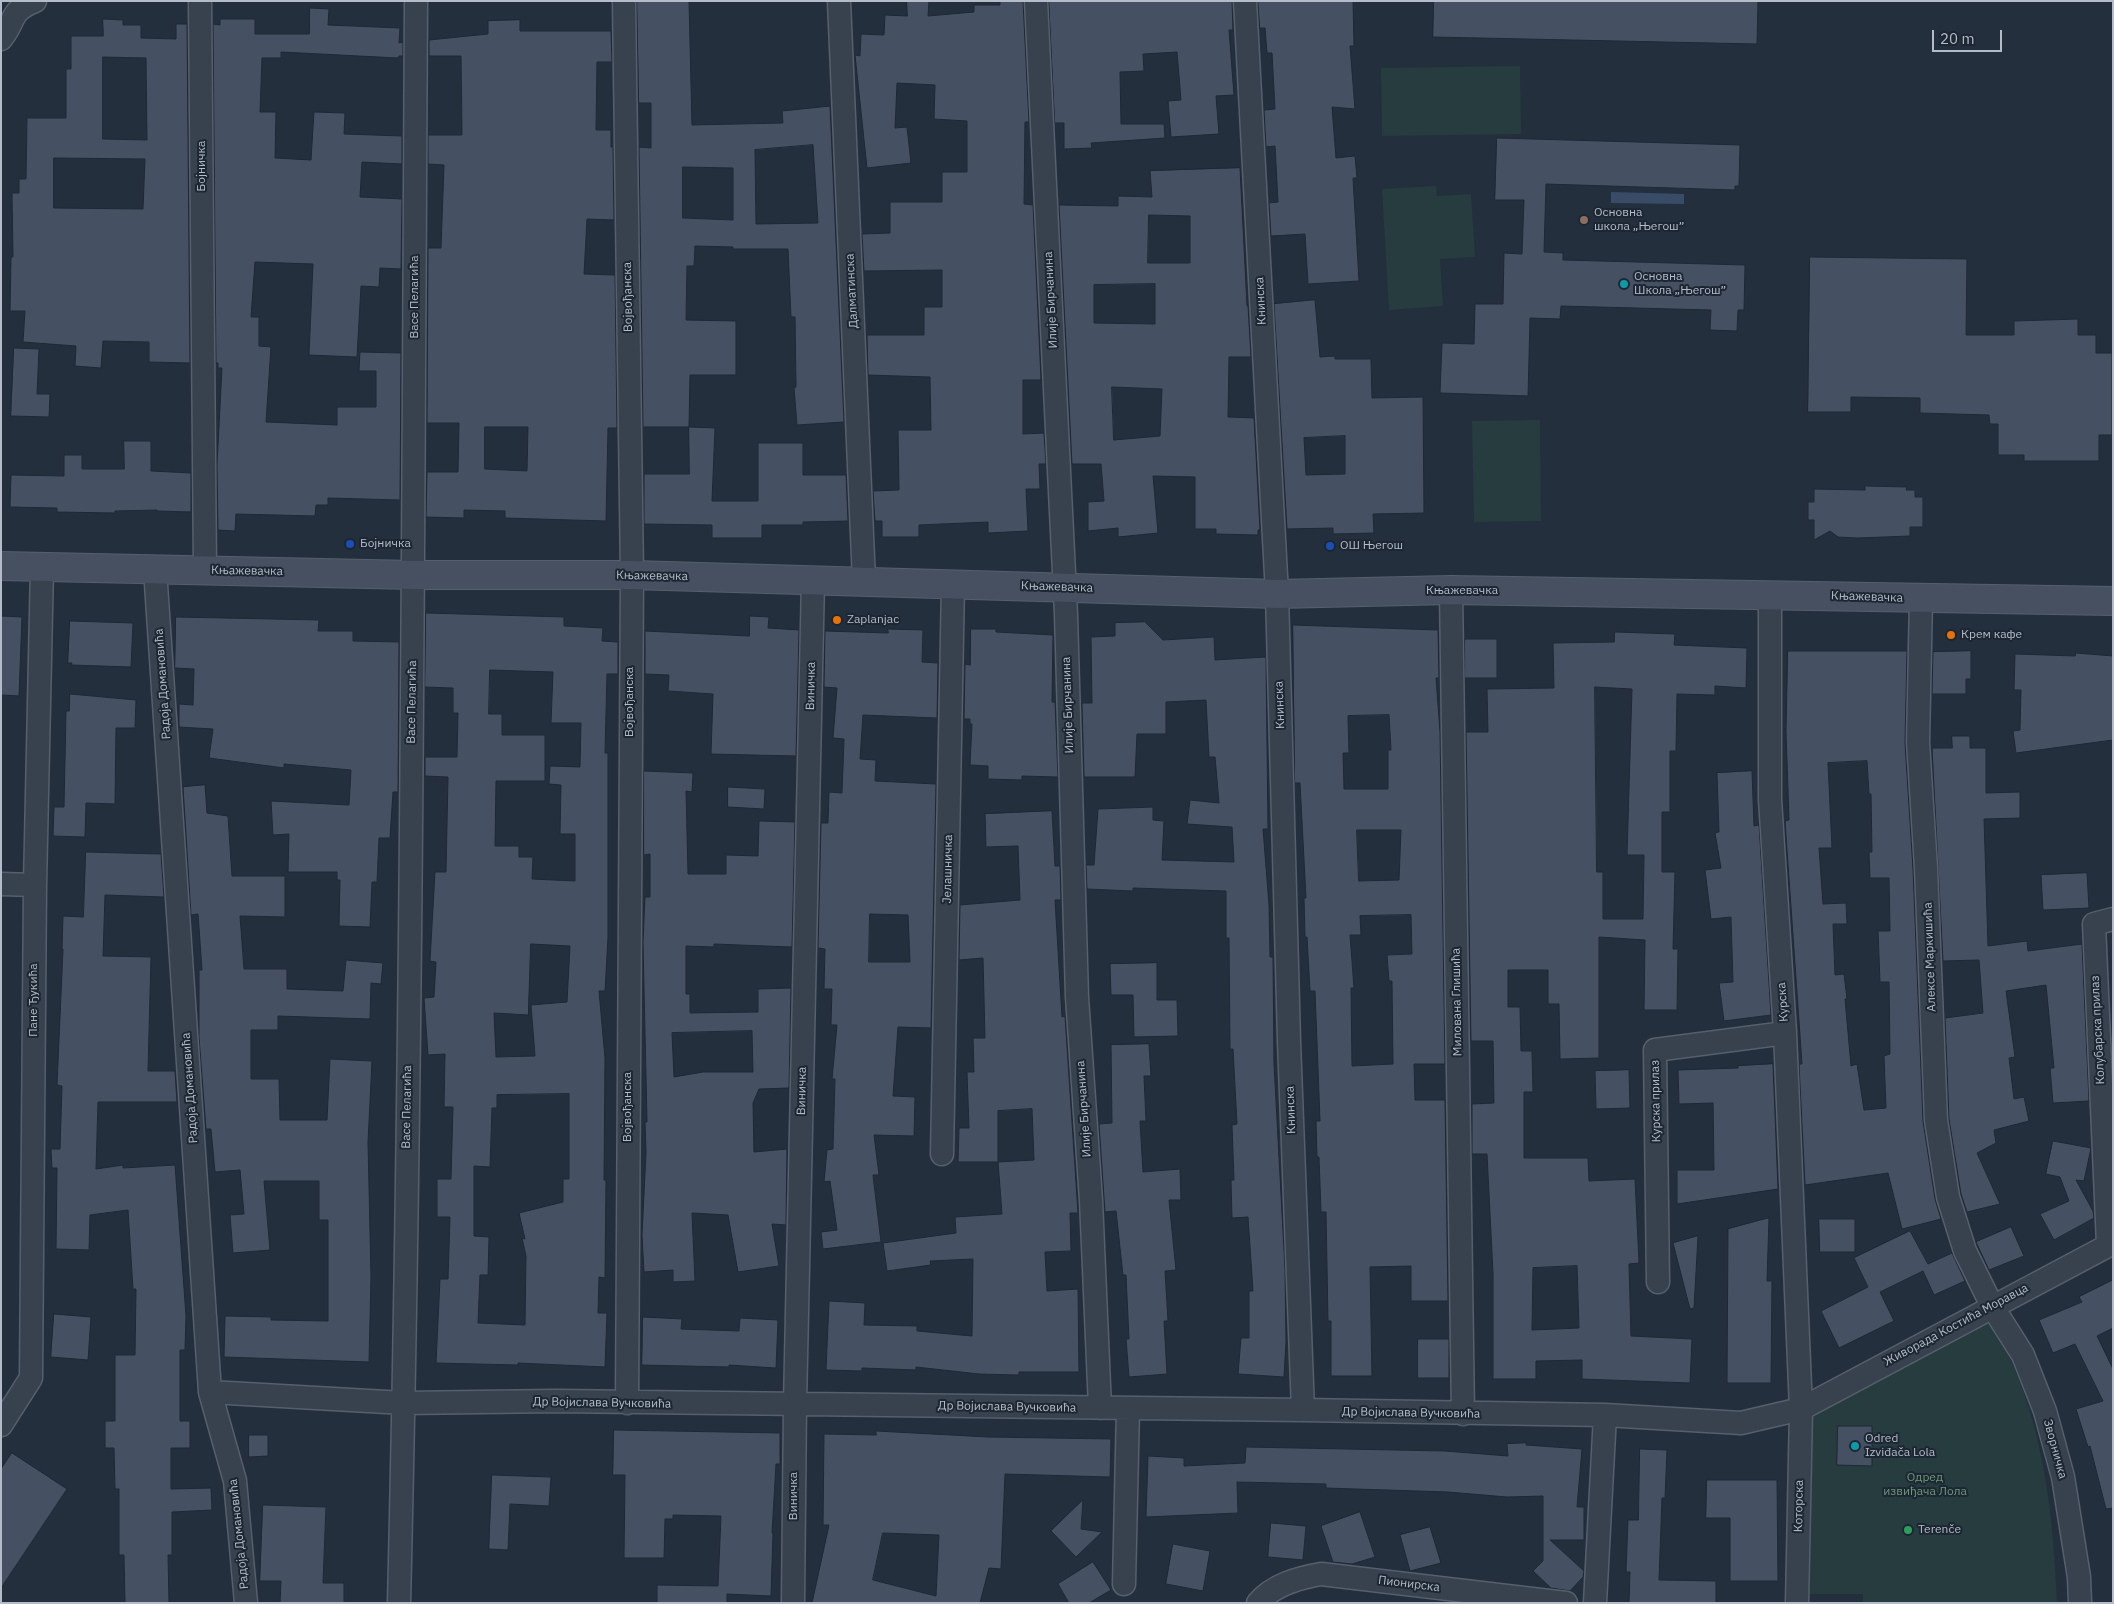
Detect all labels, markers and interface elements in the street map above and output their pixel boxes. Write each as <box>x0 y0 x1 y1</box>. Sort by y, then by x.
scale bar <box>1934 20 2004 52</box>
text: 20 m <box>1940 29 1975 48</box>
street label: Бојничка <box>195 141 209 191</box>
place label: Основна школа „Његош” <box>1594 206 1684 234</box>
marker: Основна школа „Његош” <box>1578 214 1590 226</box>
street label: Илије Бирчанина <box>1041 251 1061 349</box>
street label: Далматинска <box>843 253 861 329</box>
street label: Васе Пелагића <box>408 255 422 339</box>
street label: Војвођанска <box>620 262 636 332</box>
place label: Основна Школа „Његош” <box>1634 270 1726 298</box>
street label: Книнска <box>1253 277 1269 325</box>
marker: Основна Школа „Његош” <box>1618 278 1630 290</box>
place label: Бојничка <box>360 537 411 551</box>
marker: Бојничка <box>344 538 356 550</box>
place label: ОШ Његош <box>1340 539 1403 553</box>
marker: ОШ Његош <box>1324 540 1336 552</box>
street label: Књажевачка <box>211 563 283 579</box>
street label: Књажевачка <box>616 568 688 584</box>
street label: Књажевачка <box>1021 579 1093 595</box>
street label: Књажевачка <box>1426 584 1498 598</box>
street label: Књажевачка <box>1831 589 1903 605</box>
place label: Zaplanjac <box>847 613 899 627</box>
marker: Zaplanjac <box>831 614 843 626</box>
street label: Радоја Домановића <box>152 628 174 740</box>
place label: Крем кафе <box>1961 628 2022 642</box>
marker: Крем кафе <box>1945 629 1957 641</box>
street label: Илије Бирчанина <box>1059 656 1077 754</box>
street label: Васе Пелагића <box>404 660 420 744</box>
street label: Виничка <box>803 662 819 710</box>
street label: Војвођанска <box>623 667 637 737</box>
street label: Книнска <box>1272 681 1288 729</box>
street label: Јелашничка <box>940 834 956 904</box>
street label: Алексе Маркишића <box>1921 902 1939 1012</box>
street label: Милована Глишића <box>1449 948 1465 1056</box>
street label: Пане Ђукића <box>27 963 41 1037</box>
street label: Колубарска прилаз <box>2088 975 2108 1085</box>
street label: Курска <box>1774 982 1792 1022</box>
street label: Радоја Домановића <box>179 1032 201 1144</box>
street label: Илије Бирчанина <box>1073 1060 1095 1158</box>
street label: Курска прилаз <box>1648 1060 1664 1142</box>
street label: Васе Пелагића <box>399 1065 415 1149</box>
street label: Виничка <box>794 1067 810 1115</box>
street label: Војвођанска <box>621 1072 635 1142</box>
street label: Книнска <box>1283 1086 1299 1134</box>
street label: Живорада Костића Моравца <box>1881 1281 2031 1369</box>
street label: Др Војислава Вучковића <box>533 1395 671 1411</box>
street label: Др Војислава Вучковића <box>938 1399 1076 1415</box>
street label: Др Војислава Вучковића <box>1342 1405 1480 1421</box>
street label: Зворничка <box>2040 1418 2070 1480</box>
place label: Odred Izviđača Lola <box>1865 1432 1935 1460</box>
marker: Odred Izviđača Lola <box>1849 1440 1861 1452</box>
park label: Одред извиђача Лола <box>1883 1471 1967 1499</box>
street label: Виничка <box>787 1472 801 1520</box>
street label: Радоја Домановића <box>226 1478 252 1590</box>
street label: Которска <box>1791 1480 1807 1532</box>
place label: Terenče <box>1918 1523 1961 1537</box>
marker: Terenče <box>1902 1524 1914 1536</box>
street label: Пионирска <box>1377 1573 1441 1595</box>

